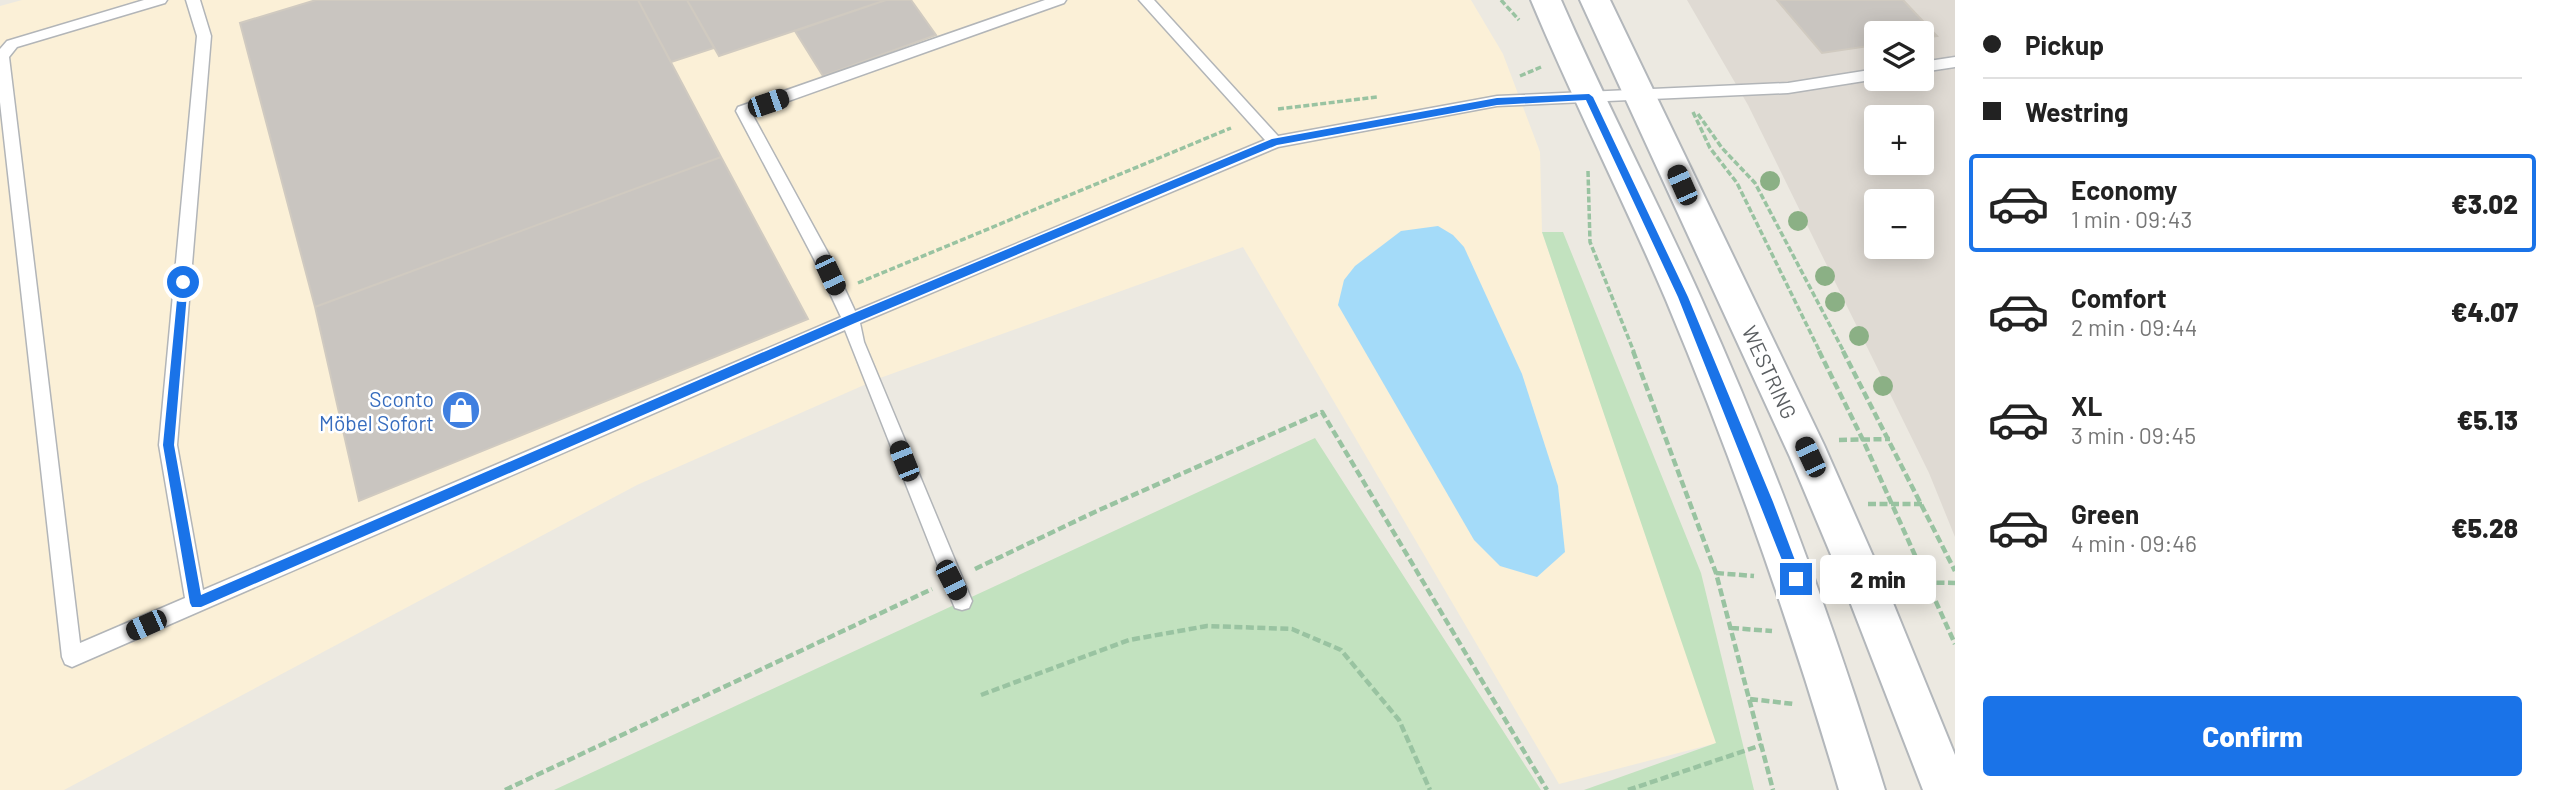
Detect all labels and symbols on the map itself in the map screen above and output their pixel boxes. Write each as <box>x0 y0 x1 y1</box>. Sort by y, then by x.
car <box>745 86 792 120</box>
car <box>1664 162 1701 208</box>
car <box>812 252 849 298</box>
route start <box>167 266 199 298</box>
street label: WESTRING <box>1738 321 1802 423</box>
place label: Sconto Möbel Sofort <box>319 386 434 435</box>
shop icon: Sconto Möbel Sofort <box>440 389 482 431</box>
car <box>1792 434 1829 480</box>
car <box>887 438 922 484</box>
callout: 2 min <box>1820 554 1936 604</box>
car <box>933 557 970 603</box>
route end <box>1780 563 1812 595</box>
car <box>123 607 170 643</box>

